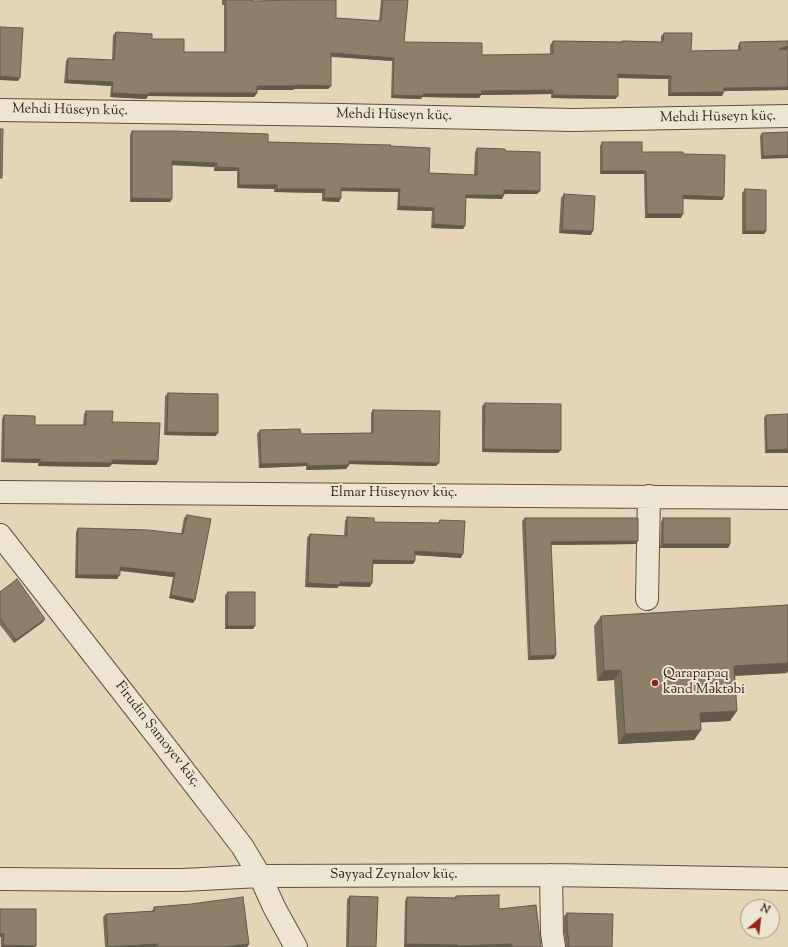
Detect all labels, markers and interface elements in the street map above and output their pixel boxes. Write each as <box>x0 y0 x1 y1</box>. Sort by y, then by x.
street label: Mehdi Hüseyn küç. <box>12 102 128 120</box>
street label: Mehdi Hüseyn küç. <box>336 107 452 125</box>
street label: Mehdi Hüseyn küç. <box>660 109 776 127</box>
street label: Elmar Hüseynov küç. <box>331 486 457 502</box>
place label: Qarapapaq kənd Məktəbi <box>663 667 745 700</box>
marker: Qarapapaq kənd Məktəbi <box>650 678 660 688</box>
street label: Firudin Şamoyev küç. <box>110 679 204 791</box>
street label: Səyyad Zeynalov küç. <box>330 868 458 884</box>
north arrow <box>740 899 780 939</box>
text: N <box>758 900 773 918</box>

